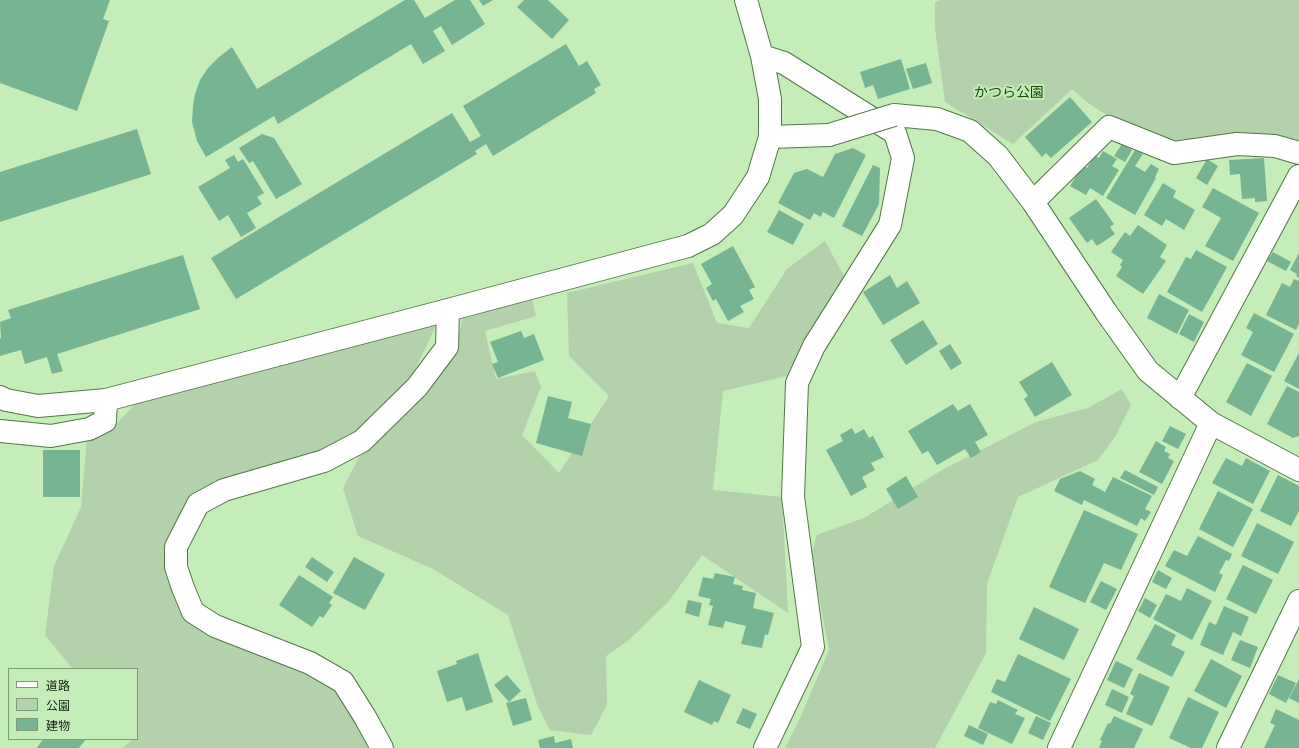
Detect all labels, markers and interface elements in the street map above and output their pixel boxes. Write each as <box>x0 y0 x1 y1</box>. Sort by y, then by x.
park label: かつら公園 <box>974 85 1044 101</box>
legend <box>8 668 138 740</box>
text: 道路 <box>46 679 70 693</box>
text: 公園 <box>46 699 70 713</box>
text: 建物 <box>46 719 70 733</box>

